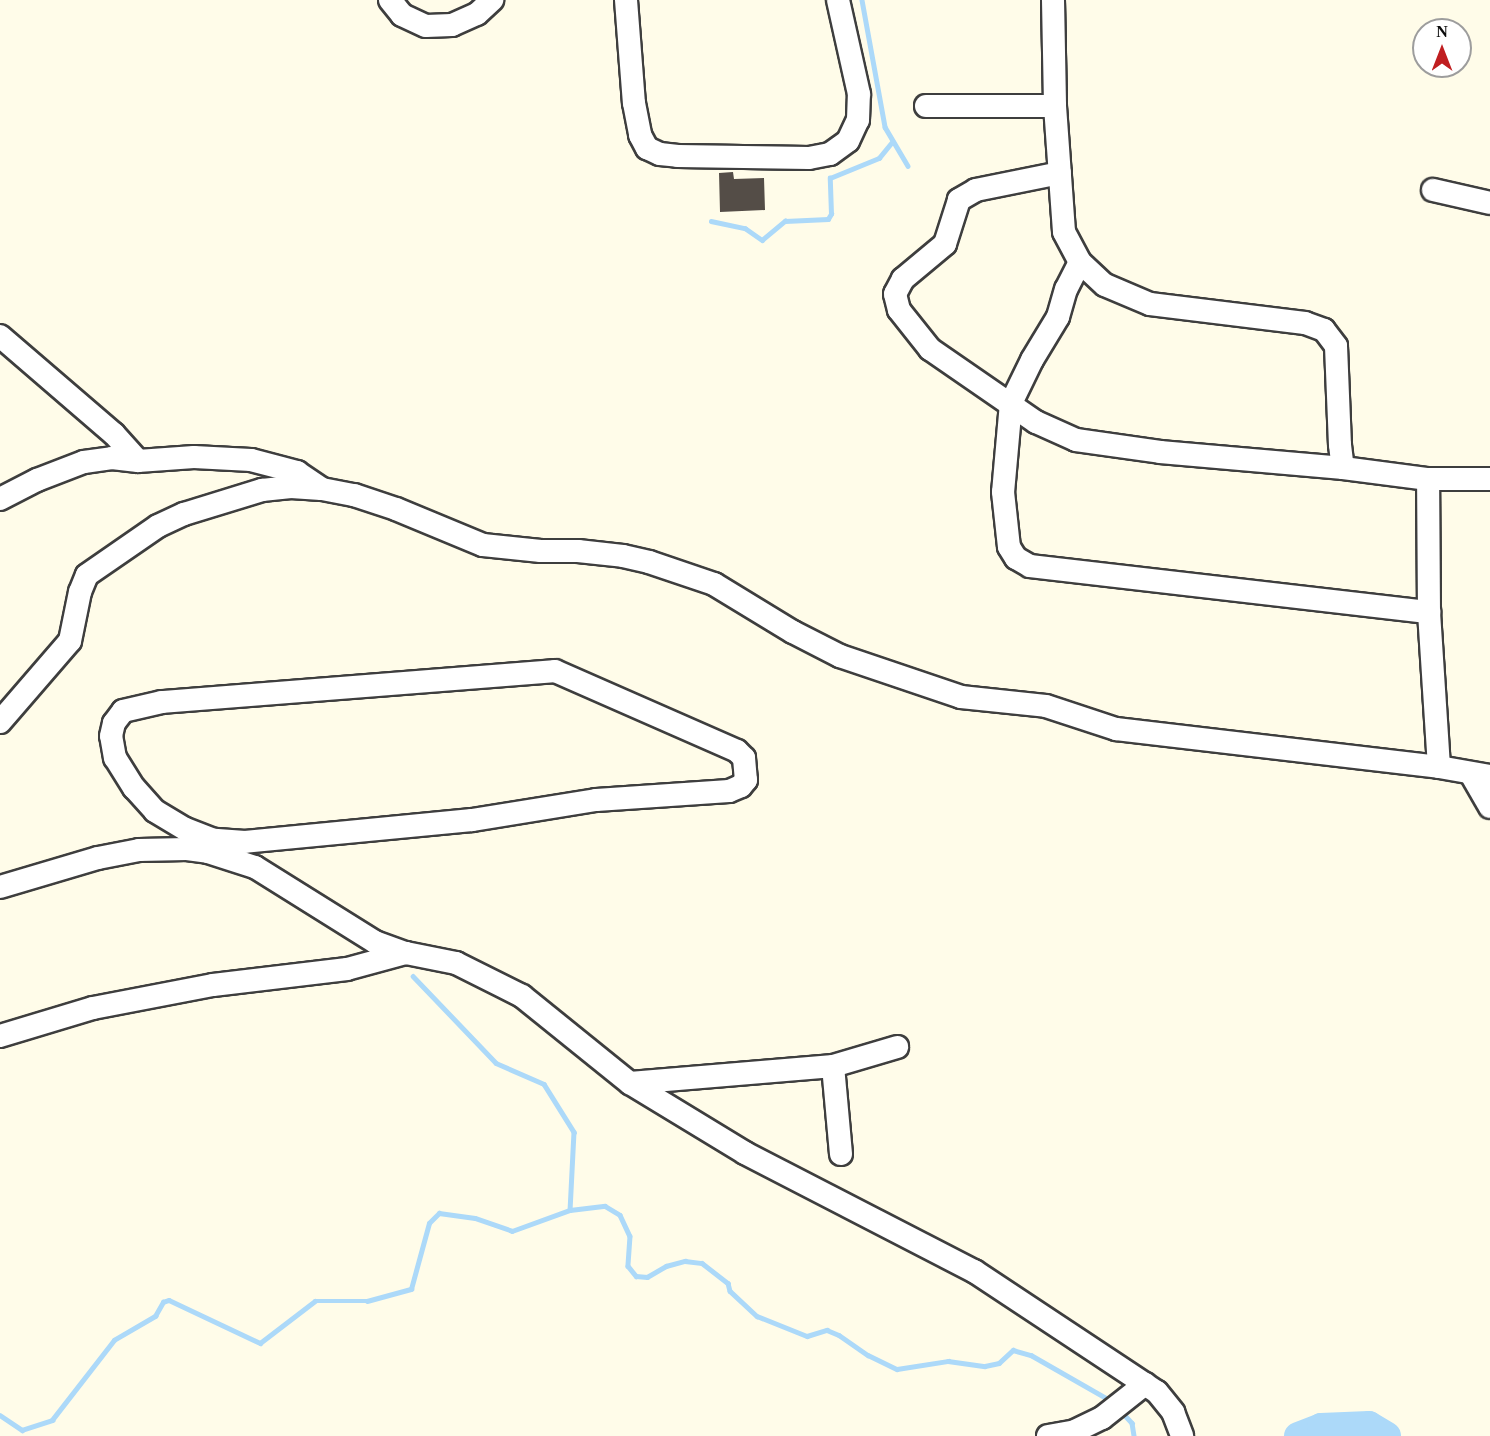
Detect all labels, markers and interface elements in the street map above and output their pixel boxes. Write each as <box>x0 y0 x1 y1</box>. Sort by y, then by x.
north arrow <box>1412 18 1472 78</box>
text: N <box>1436 23 1448 40</box>

